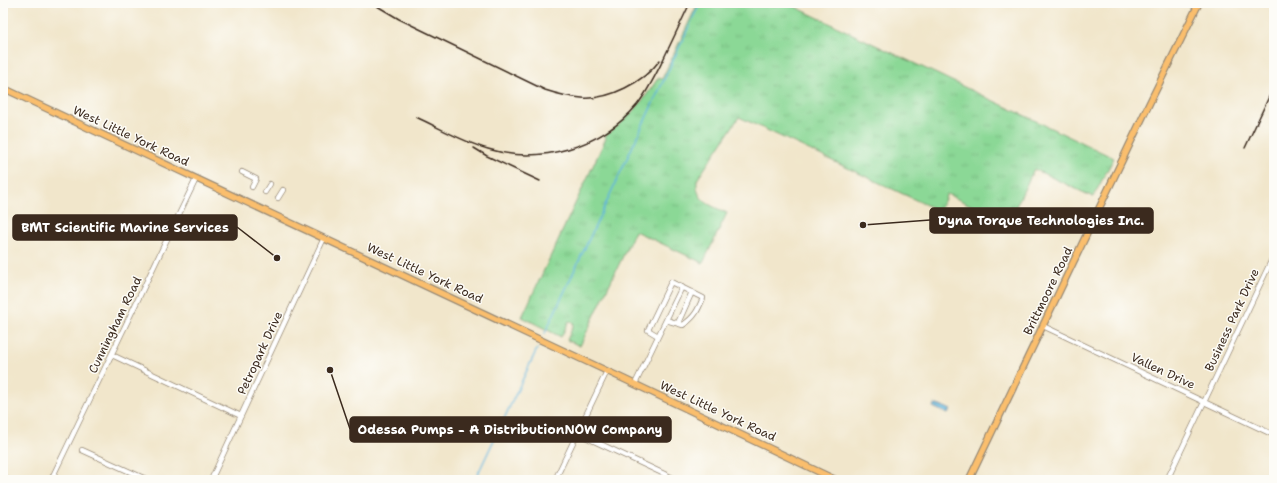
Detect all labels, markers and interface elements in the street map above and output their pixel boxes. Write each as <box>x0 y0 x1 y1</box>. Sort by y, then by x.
street label: West Little York Road <box>70 102 192 170</box>
callout: Dyna Torque Technologies Inc. <box>930 208 1153 233</box>
text: Dyna Torque Technologies Inc. <box>938 212 1144 229</box>
callout: BMT Scientific Marine Services <box>13 215 237 240</box>
text: BMT Scientific Marine Services <box>21 219 229 236</box>
street label: West Little York Road <box>364 239 486 307</box>
street label: Brittmoore Road <box>1020 244 1076 338</box>
street label: Business Park Drive <box>1201 266 1263 374</box>
street label: Cunningham Road <box>85 274 146 376</box>
street label: Petropark Drive <box>234 309 286 397</box>
street label: Vallen Drive <box>1128 349 1198 393</box>
street label: West Little York Road <box>657 377 779 445</box>
callout: Odessa Pumps - A DistributionNOW Company <box>350 417 671 442</box>
text: Odessa Pumps - A DistributionNOW Company <box>357 421 663 438</box>

